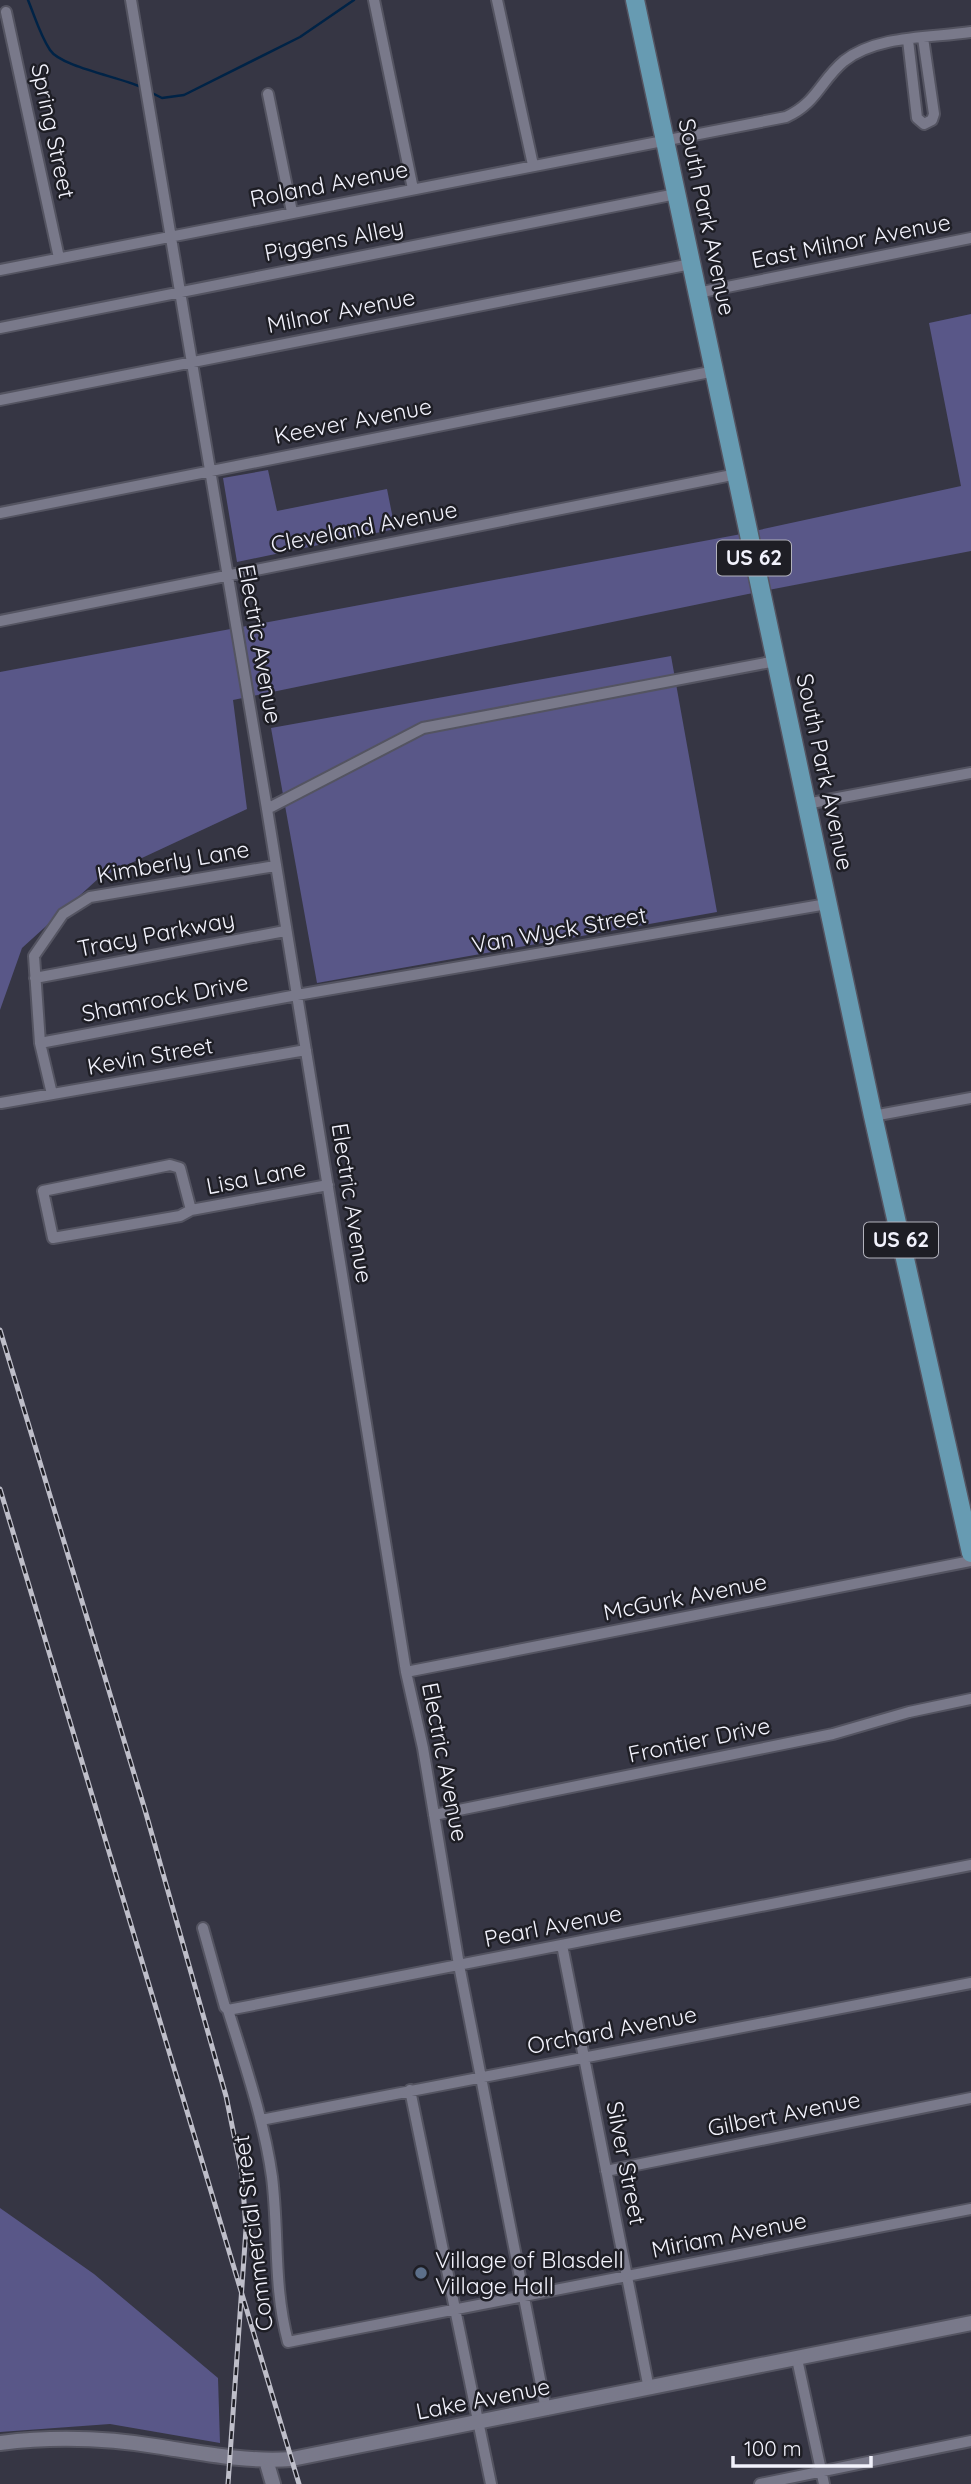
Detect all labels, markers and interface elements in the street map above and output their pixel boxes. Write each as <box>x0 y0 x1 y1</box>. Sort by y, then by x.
street label: Spring Street <box>25 61 82 201</box>
street label: South Park Avenue <box>672 116 743 318</box>
street label: Roland Avenue <box>247 154 410 213</box>
street label: East Milnor Avenue <box>749 207 953 274</box>
street label: Piggens Alley <box>262 212 406 267</box>
street label: Milnor Avenue <box>264 282 417 339</box>
street label: Keever Avenue <box>272 391 434 450</box>
street label: Cleveland Avenue <box>268 494 460 559</box>
road number: US 62 <box>717 540 791 576</box>
street label: Electric Avenue <box>232 562 289 726</box>
street label: South Park Avenue <box>790 671 861 873</box>
street label: Kimberly Lane <box>95 834 251 889</box>
street label: Van Wyck Street <box>469 900 649 959</box>
street label: Tracy Parkway <box>75 904 237 963</box>
street label: Shamrock Drive <box>79 967 251 1028</box>
street label: Kevin Street <box>85 1030 215 1081</box>
street label: Electric Avenue <box>326 1121 379 1285</box>
street label: Lisa Lane <box>204 1153 308 1200</box>
road number: US 62 <box>864 1222 938 1258</box>
street label: McGurk Avenue <box>601 1566 769 1627</box>
street label: Electric Avenue <box>416 1680 475 1844</box>
street label: Frontier Drive <box>625 1710 773 1769</box>
street label: Pearl Avenue <box>482 1898 624 1953</box>
street label: Orchard Avenue <box>525 1999 699 2060</box>
street label: Gilbert Avenue <box>705 2085 863 2143</box>
street label: Silver Street <box>600 2098 653 2228</box>
street label: Commercial Street <box>226 2133 279 2333</box>
street label: Miriam Avenue <box>649 2205 809 2264</box>
place label: Village of Blasdell Village Hall <box>435 2245 624 2300</box>
marker: Village of Blasdell Village Hall <box>413 2265 429 2281</box>
street label: Lake Avenue <box>413 2371 552 2426</box>
scale bar <box>733 2424 871 2468</box>
text: 100 m <box>744 2435 802 2461</box>

